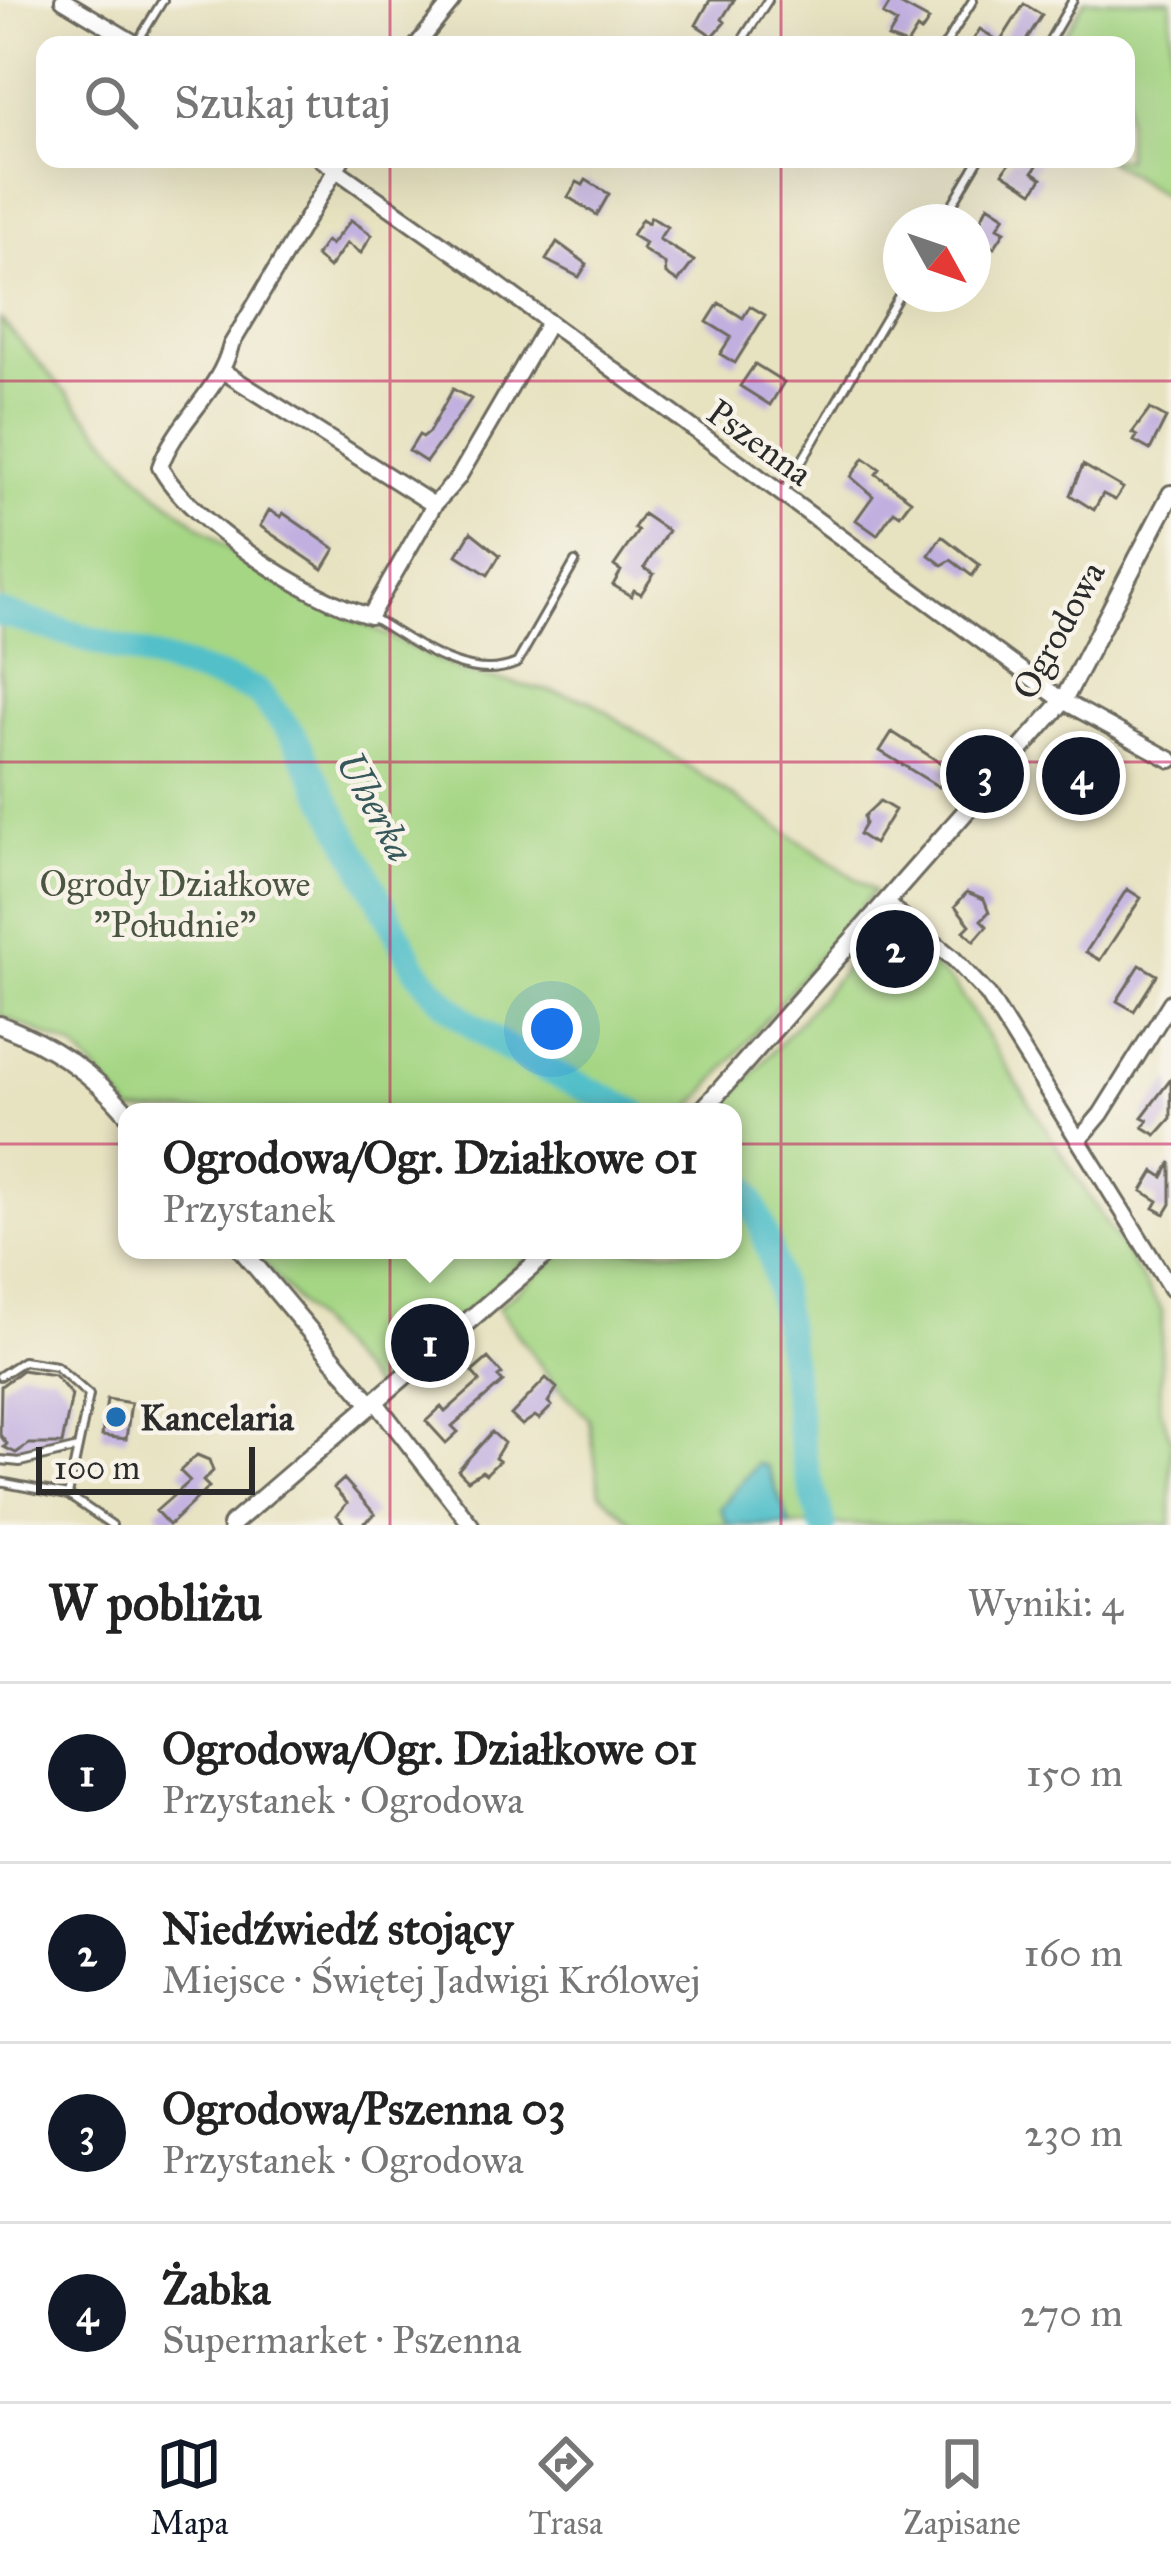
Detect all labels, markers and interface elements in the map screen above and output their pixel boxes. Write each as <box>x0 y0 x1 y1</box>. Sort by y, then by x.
search box <box>36 36 1135 168</box>
icon: search <box>78 69 144 135</box>
text: Szukaj tutaj <box>174 75 391 130</box>
north arrow <box>883 204 991 312</box>
street label: Pszenna <box>698 390 821 496</box>
street label: Ogrodowa <box>1003 553 1115 707</box>
pin: 3 <box>946 729 1024 819</box>
pin: 4 <box>1042 731 1120 821</box>
water label: Uherka <box>325 743 425 870</box>
park label: Ogrody Działkowe "Południe" <box>39 862 311 947</box>
pin: 2 <box>856 904 934 994</box>
your location <box>522 999 582 1059</box>
popup <box>118 1103 742 1259</box>
text: Ogrodowa/Ogr. Działkowe 01 <box>162 1130 698 1185</box>
text: Przystanek <box>162 1185 335 1233</box>
pin: 1 <box>391 1298 469 1388</box>
place label: Kancelaria <box>140 1396 295 1440</box>
marker: Kancelaria <box>103 1404 129 1430</box>
scale bar <box>36 1441 255 1494</box>
text: 100 m <box>54 1448 140 1488</box>
text: W pobliżu <box>48 1572 262 1634</box>
text: Wyniki: 4 <box>968 1579 1123 1627</box>
text: Ogrodowa/Ogr. Działkowe 01 <box>162 1721 697 1776</box>
text: 1 <box>79 1749 95 1797</box>
text: 150 m <box>1026 1749 1123 1797</box>
text: Przystanek · Ogrodowa <box>162 1776 524 1824</box>
text: Niedźwiedź stojący <box>162 1901 513 1956</box>
text: 2 <box>77 1929 97 1977</box>
text: 160 m <box>1024 1929 1123 1977</box>
text: Miejsce · Świętej Jadwigi Królowej <box>162 1956 701 2004</box>
text: Ogrodowa/Pszenna 03 <box>162 2081 566 2136</box>
text: 3 <box>79 2109 95 2157</box>
text: 230 m <box>1024 2109 1123 2157</box>
text: Przystanek · Ogrodowa <box>162 2136 524 2184</box>
text: Żabka <box>162 2261 271 2316</box>
text: 4 <box>76 2289 98 2337</box>
text: 270 m <box>1020 2289 1123 2337</box>
text: Supermarket · Pszenna <box>162 2316 521 2364</box>
tab: Mapa <box>150 2431 229 2543</box>
tab: Trasa <box>529 2431 603 2543</box>
tab: Zapisane <box>903 2431 1021 2543</box>

